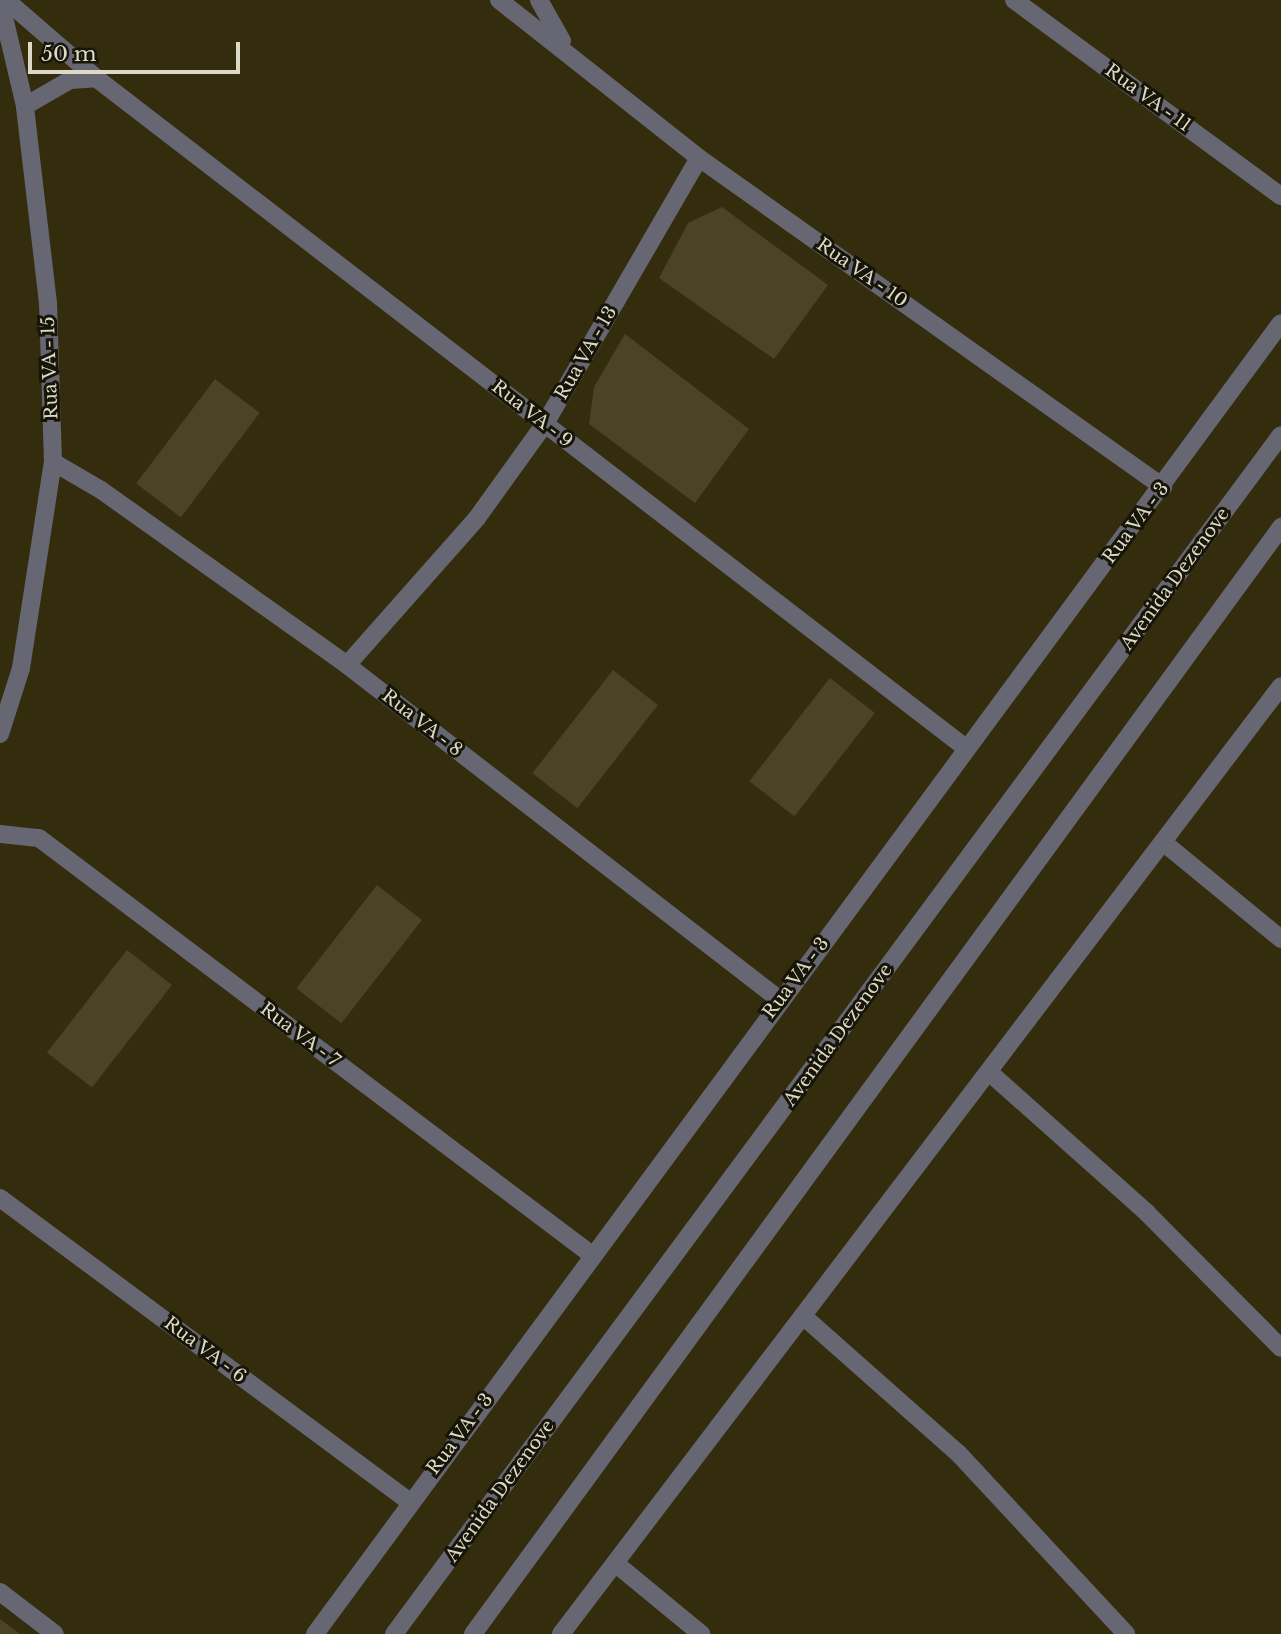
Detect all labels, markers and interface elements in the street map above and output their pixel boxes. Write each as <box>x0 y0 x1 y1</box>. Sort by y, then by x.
scale bar <box>32 28 243 72</box>
text: 50 m <box>41 41 96 67</box>
street label: Rua VA - 11 <box>1100 59 1196 137</box>
street label: Rua VA - 10 <box>812 233 912 313</box>
street label: Rua VA - 13 <box>550 302 622 404</box>
street label: Rua VA - 15 <box>37 315 63 421</box>
street label: Rua VA - 9 <box>487 375 577 453</box>
street label: Rua VA - 3 <box>1098 477 1174 569</box>
street label: Avenida Dezenove <box>1116 504 1234 654</box>
street label: Rua VA - 8 <box>377 684 467 762</box>
street label: Rua VA - 3 <box>758 932 834 1024</box>
street label: Avenida Dezenove <box>779 960 897 1110</box>
street label: Rua VA - 7 <box>255 998 345 1072</box>
street label: Rua VA - 6 <box>159 1312 251 1388</box>
street label: Rua VA - 3 <box>422 1388 498 1480</box>
street label: Avenida Dezenove <box>441 1416 559 1566</box>

